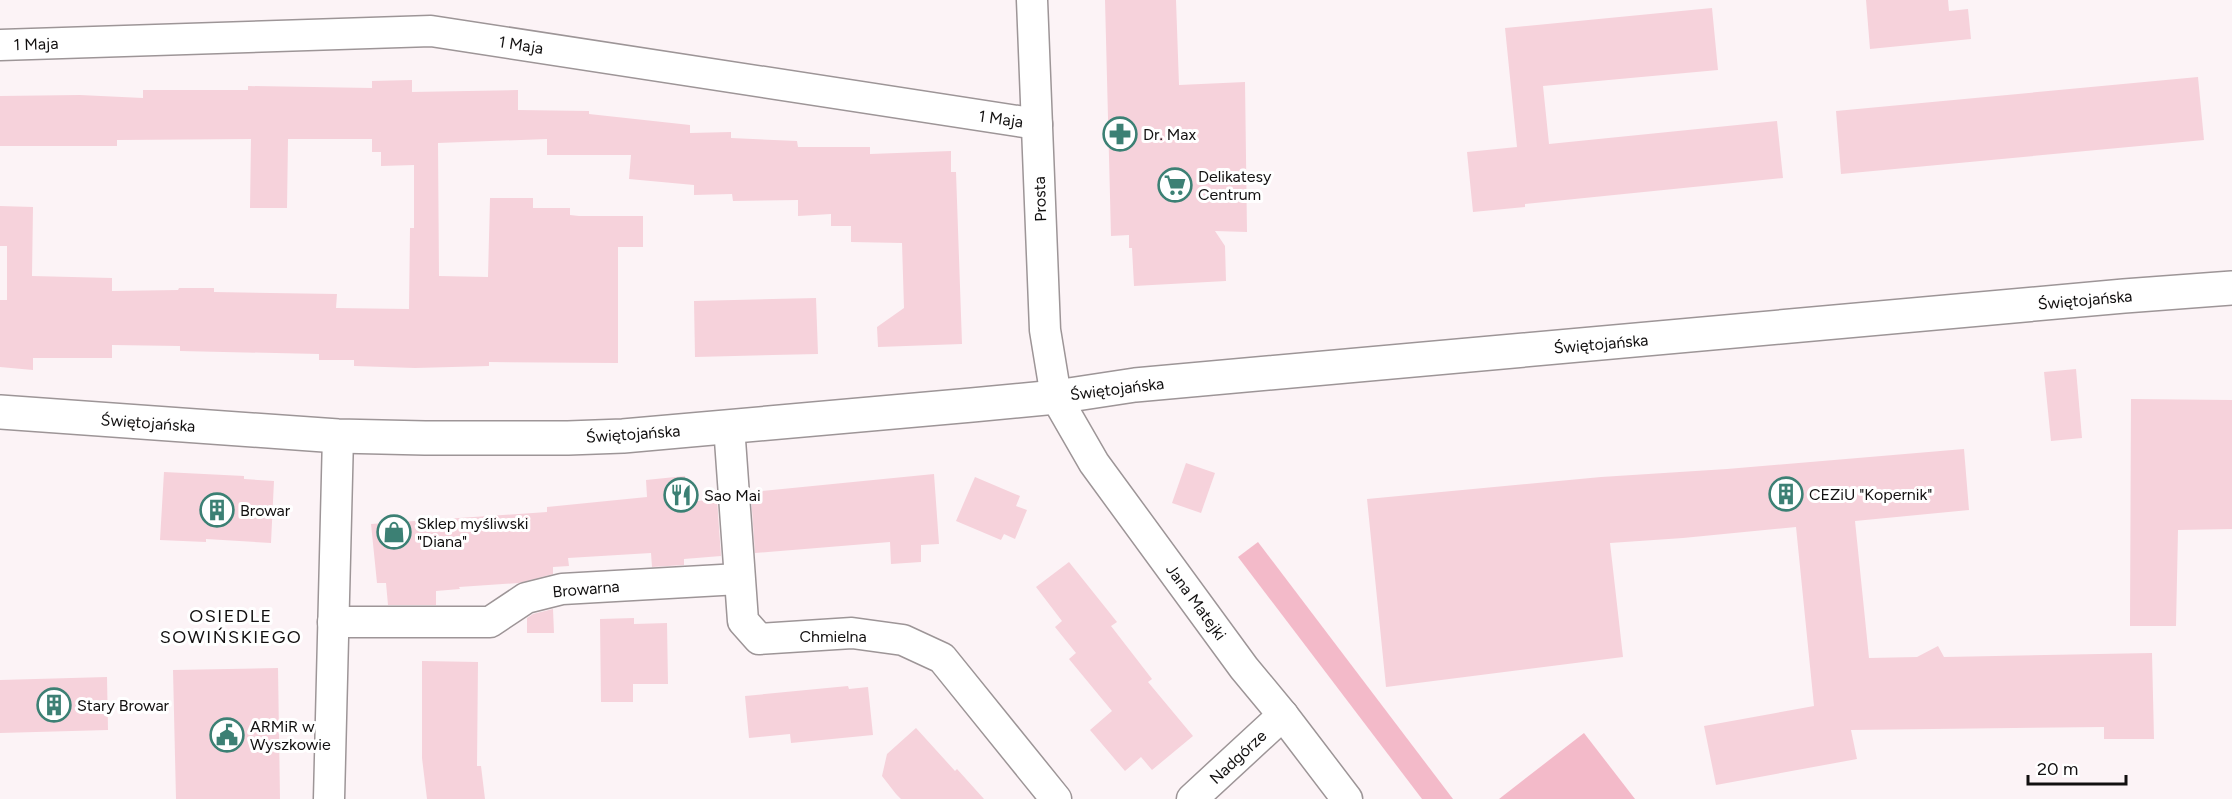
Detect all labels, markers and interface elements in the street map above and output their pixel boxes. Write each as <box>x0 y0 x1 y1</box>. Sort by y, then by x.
street label: 1 Maja <box>497 32 545 58</box>
street label: 1 Maja <box>13 34 59 54</box>
street label: 1 Maja <box>978 106 1024 132</box>
pharmacy icon: Dr. Max <box>1102 116 1138 152</box>
place label: Dr. Max <box>1143 125 1196 144</box>
supermarket icon: Delikatesy Centrum <box>1157 167 1193 203</box>
place label: Delikatesy Centrum <box>1198 167 1272 204</box>
street label: Prosta <box>1030 176 1050 222</box>
street label: Świętojańska <box>2037 286 2133 314</box>
street label: Świętojańska <box>1553 330 1649 358</box>
street label: Świętojańska <box>1069 374 1165 404</box>
street label: Świętojańska <box>100 410 196 436</box>
street label: Świętojańska <box>585 421 681 447</box>
building icon: CEZiU "Kopernik" <box>1768 476 1804 512</box>
restaurant icon: Sao Mai <box>663 477 699 513</box>
place label: CEZiU "Kopernik" <box>1809 485 1932 504</box>
place label: Sao Mai <box>704 486 761 505</box>
building icon: Browar <box>199 492 235 528</box>
place label: Browar <box>240 501 291 520</box>
shop icon: Sklep myśliwski "Diana" <box>376 514 412 550</box>
place label: Sklep myśliwski "Diana" <box>417 514 528 551</box>
street label: Jana Matejki <box>1162 560 1230 644</box>
street label: Browarna <box>552 577 620 601</box>
district label: OSIEDLE SOWIŃSKIEGO <box>160 605 302 648</box>
street label: Chmielna <box>799 627 867 646</box>
building icon: Stary Browar <box>36 687 72 723</box>
place label: Stary Browar <box>77 696 170 715</box>
public building icon: ARMiR w Wyszkowie <box>209 717 245 753</box>
place label: ARMiR w Wyszkowie <box>250 717 331 754</box>
street label: Nadgórze <box>1206 726 1270 788</box>
scale bar <box>2028 748 2126 786</box>
text: 20 m <box>2037 758 2078 780</box>

